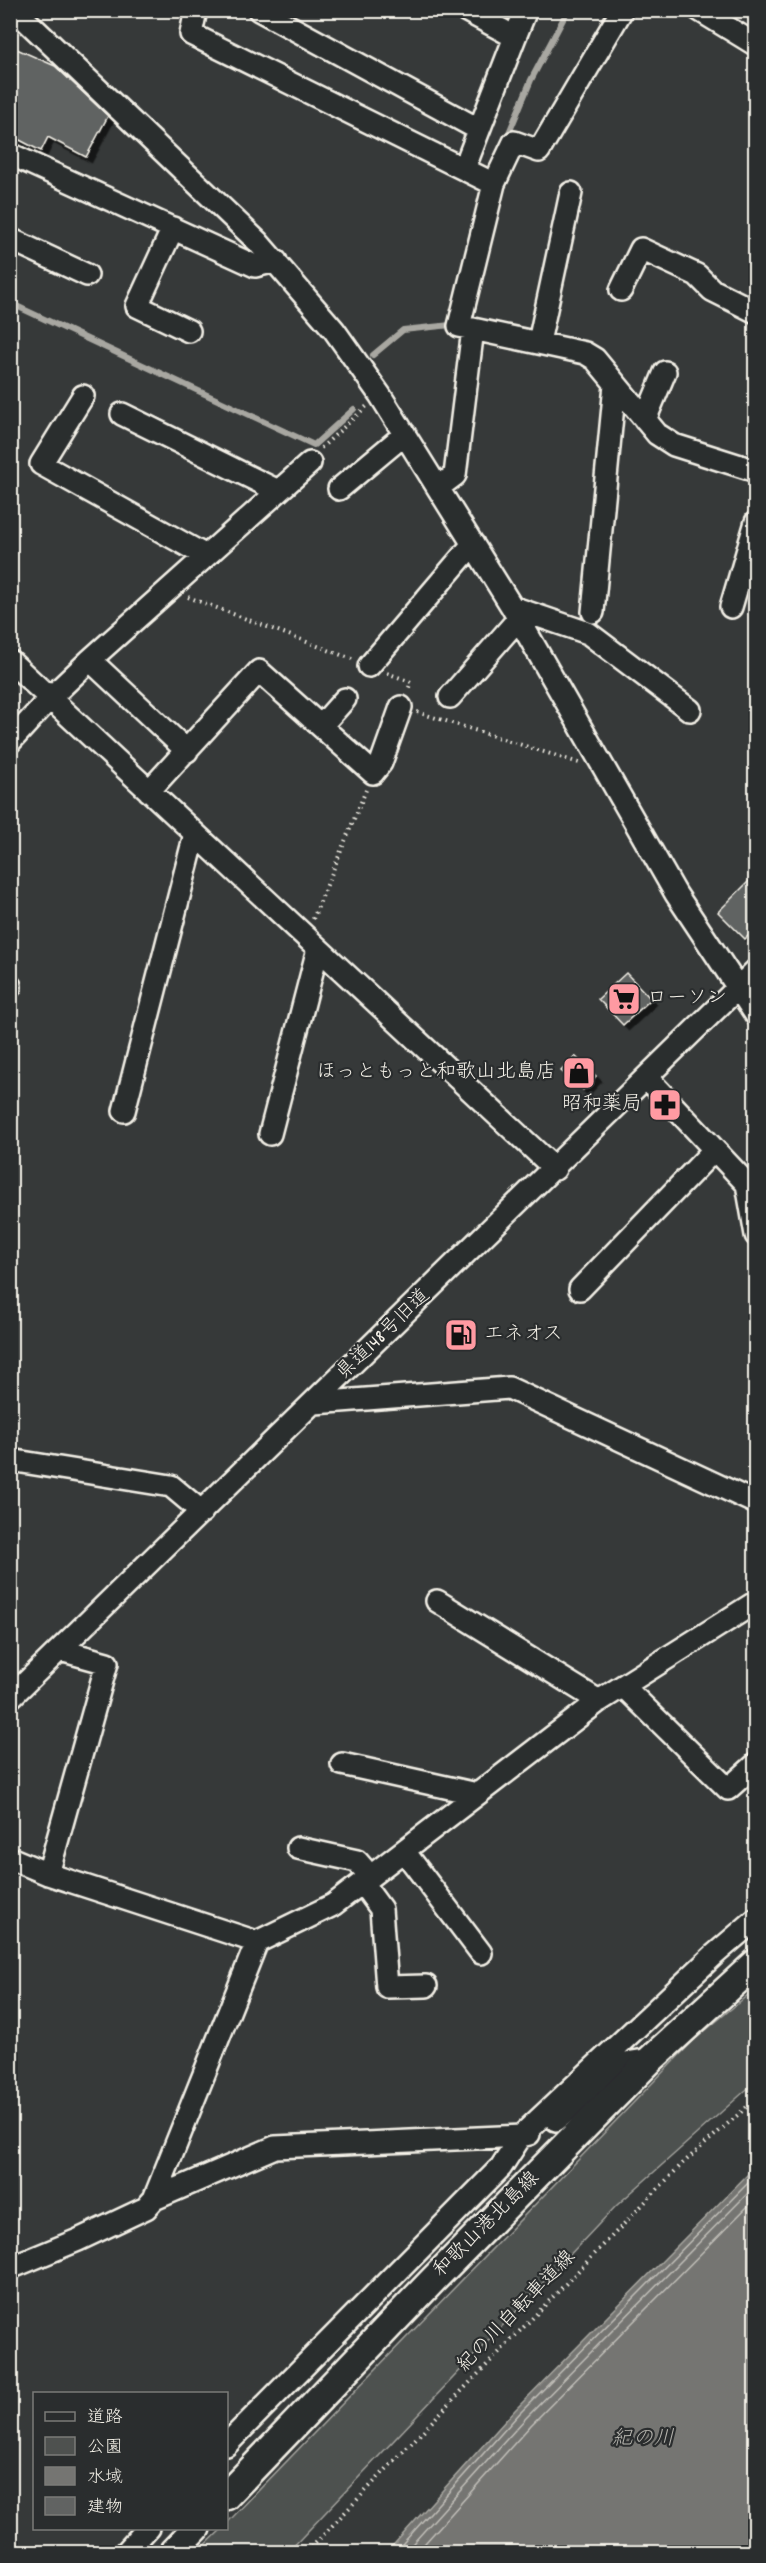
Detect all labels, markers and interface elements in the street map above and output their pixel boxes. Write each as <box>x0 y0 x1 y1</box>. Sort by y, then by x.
supermarket icon: ローソン <box>606 981 642 1017</box>
place label: ローソン <box>647 985 727 1013</box>
shop icon: ほっともっと和歌山北島店 <box>561 1055 597 1091</box>
place label: ほっともっと和歌山北島店 <box>316 1059 556 1087</box>
pharmacy icon: 昭和薬局 <box>647 1087 683 1123</box>
place label: 昭和薬局 <box>562 1091 642 1119</box>
street label: 県道148号旧道 <box>331 1283 437 1387</box>
fuel station icon: エネオス <box>443 1317 479 1353</box>
place label: エネオス <box>484 1321 563 1349</box>
street label: 和歌山港北島線 <box>428 2166 546 2284</box>
street label: 紀の川自転車道線 <box>451 2245 583 2379</box>
legend <box>33 2392 228 2530</box>
text: 道路 <box>87 2406 123 2431</box>
water label: 紀の川 <box>612 2425 675 2455</box>
text: 公園 <box>87 2436 123 2461</box>
text: 水域 <box>87 2466 123 2491</box>
text: 建物 <box>87 2496 123 2521</box>

